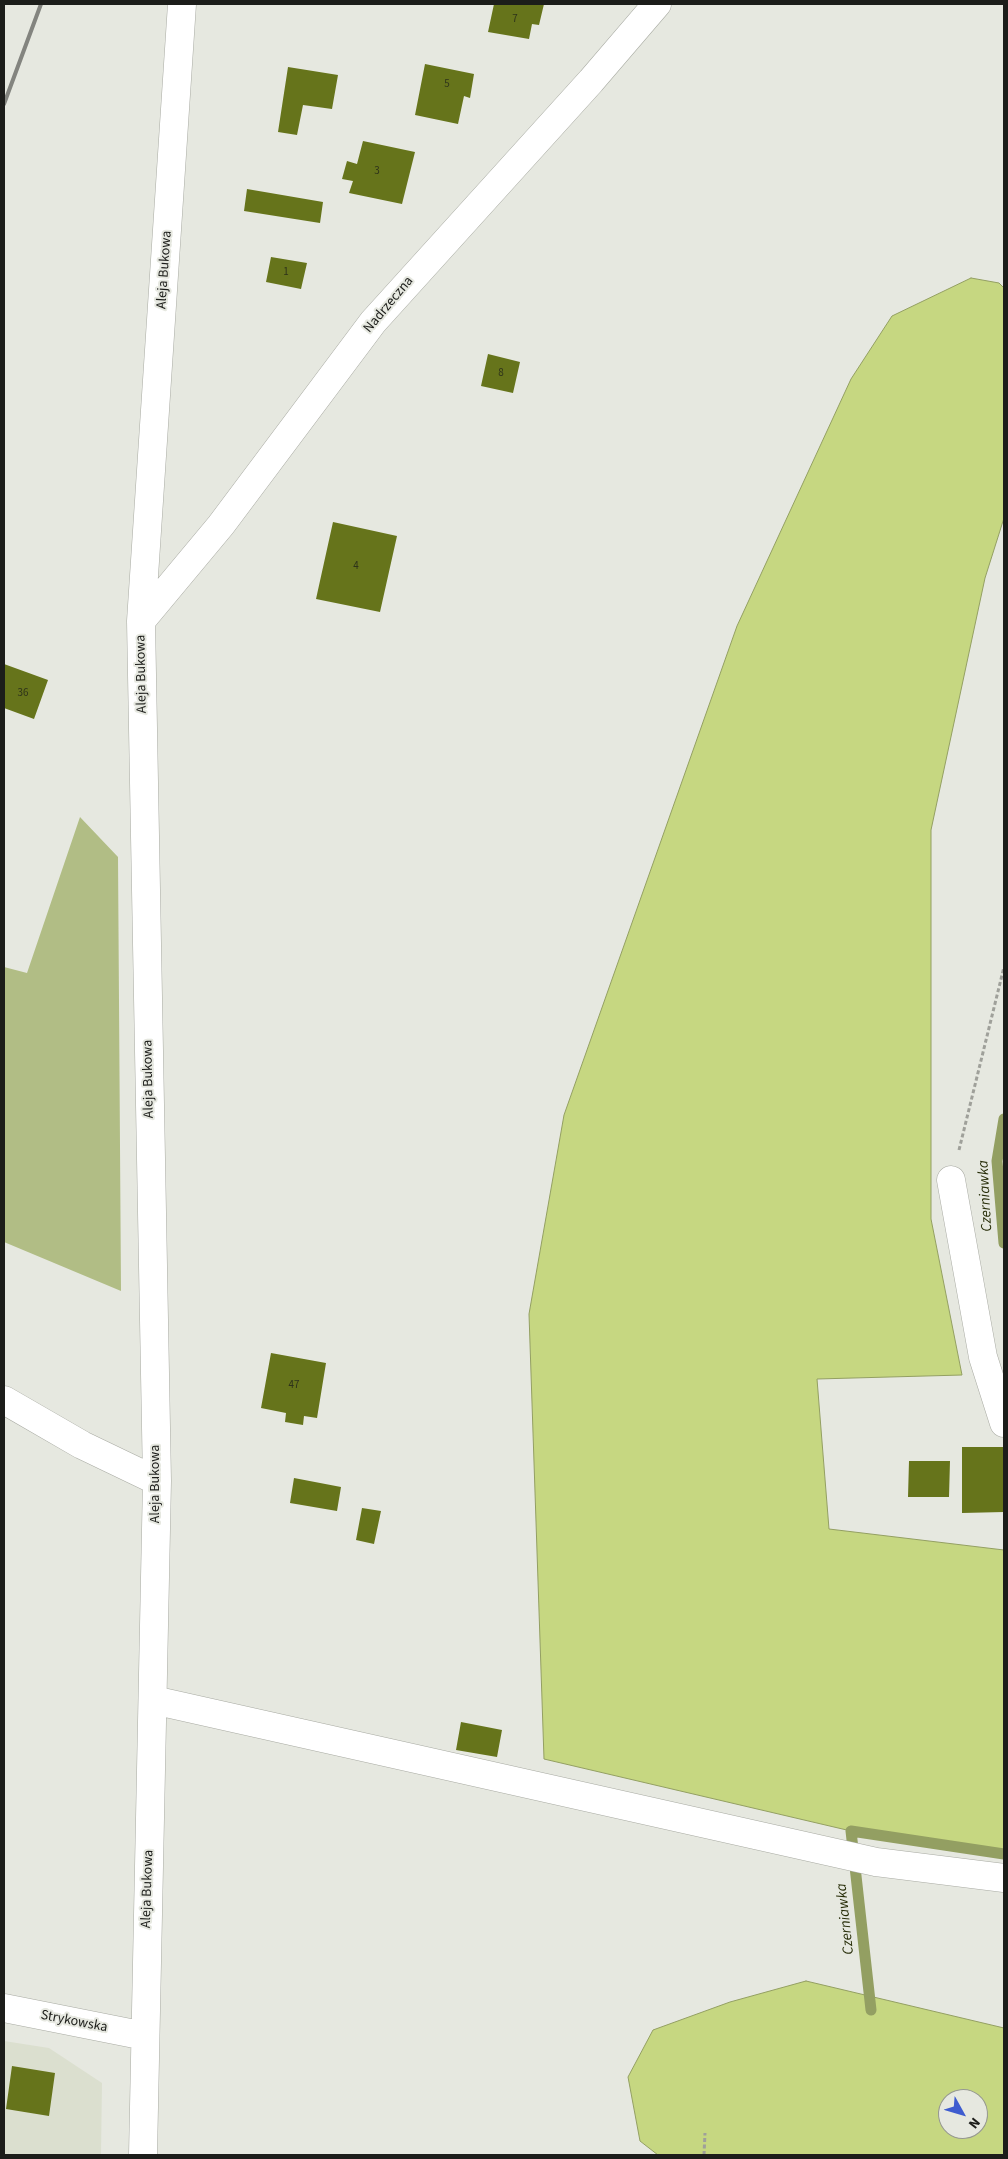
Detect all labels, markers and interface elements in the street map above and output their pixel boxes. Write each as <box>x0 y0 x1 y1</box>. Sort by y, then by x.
house number: 7 <box>512 13 518 27</box>
house number: 5 <box>444 78 450 92</box>
house number: 3 <box>374 165 380 179</box>
street label: Aleja Bukowa <box>154 230 176 310</box>
house number: 1 <box>283 266 289 280</box>
street label: Nadrzeczna <box>361 273 417 337</box>
house number: 8 <box>498 367 504 381</box>
house number: 4 <box>353 560 359 574</box>
street label: Aleja Bukowa <box>133 635 151 713</box>
house number: 36 <box>18 687 28 701</box>
street label: Aleja Bukowa <box>140 1040 158 1118</box>
water label: Czerniawka <box>975 1160 997 1232</box>
house number: 47 <box>289 1379 299 1393</box>
street label: Aleja Bukowa <box>148 1445 164 1523</box>
street label: Aleja Bukowa <box>138 1849 158 1929</box>
water label: Czerniawka <box>833 1882 859 1956</box>
street label: Strykowska <box>39 2007 109 2037</box>
north arrow <box>938 2089 988 2139</box>
text: N <box>963 2113 985 2133</box>

